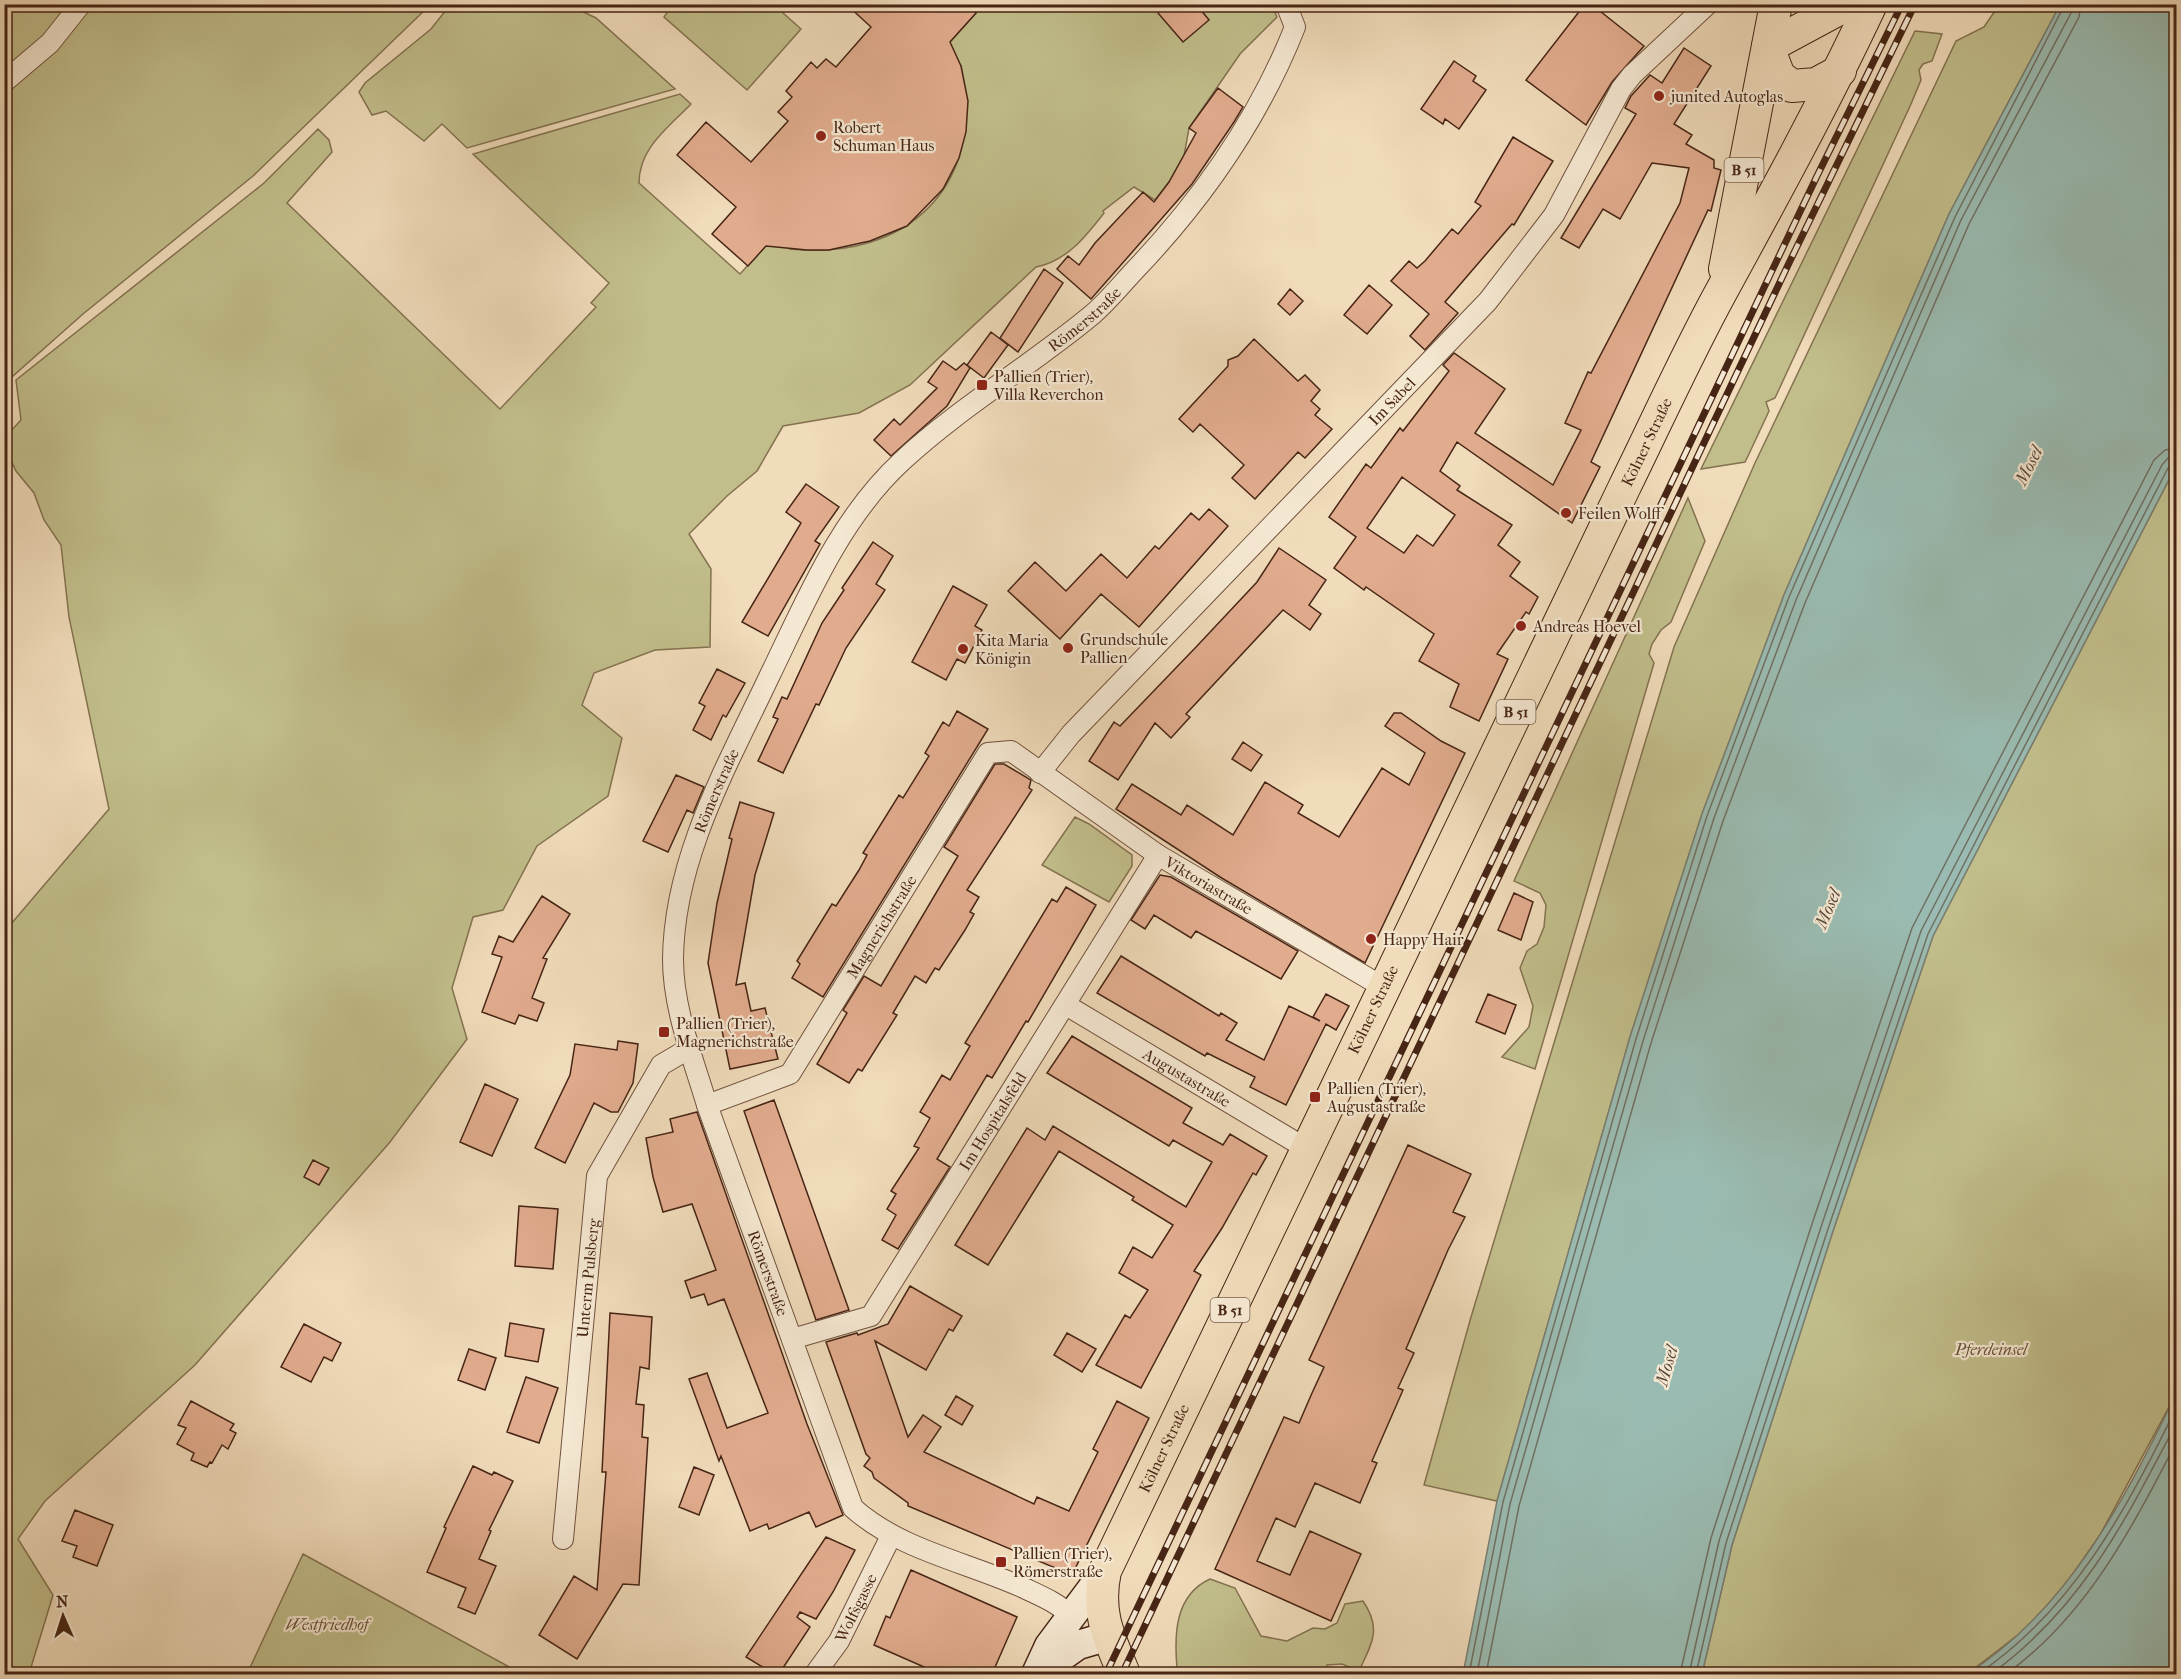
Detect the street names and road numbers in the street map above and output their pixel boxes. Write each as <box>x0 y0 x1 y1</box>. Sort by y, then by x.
road number: B 51 <box>1724 158 1764 182</box>
street label: Römerstraße <box>1044 283 1125 355</box>
street label: Im Sabel <box>1364 373 1419 429</box>
street label: Kölner Straße <box>1617 394 1676 489</box>
road number: B 51 <box>1496 700 1536 724</box>
street label: Römerstraße <box>690 745 743 835</box>
street label: Viktoriastraße <box>1161 851 1256 918</box>
street label: Magnerichstraße <box>842 871 920 982</box>
street label: Kölner Straße <box>1343 962 1402 1057</box>
street label: Augustastraße <box>1139 1043 1234 1111</box>
street label: Im Hospitalsfeld <box>955 1068 1030 1174</box>
street label: Unterm Pulsberg <box>572 1217 603 1339</box>
street label: Römerstraße <box>744 1228 792 1319</box>
road number: B 51 <box>1210 1298 1250 1322</box>
street label: Kölner Straße <box>1134 1401 1193 1496</box>
street label: Wolfsgasse <box>830 1570 880 1646</box>

